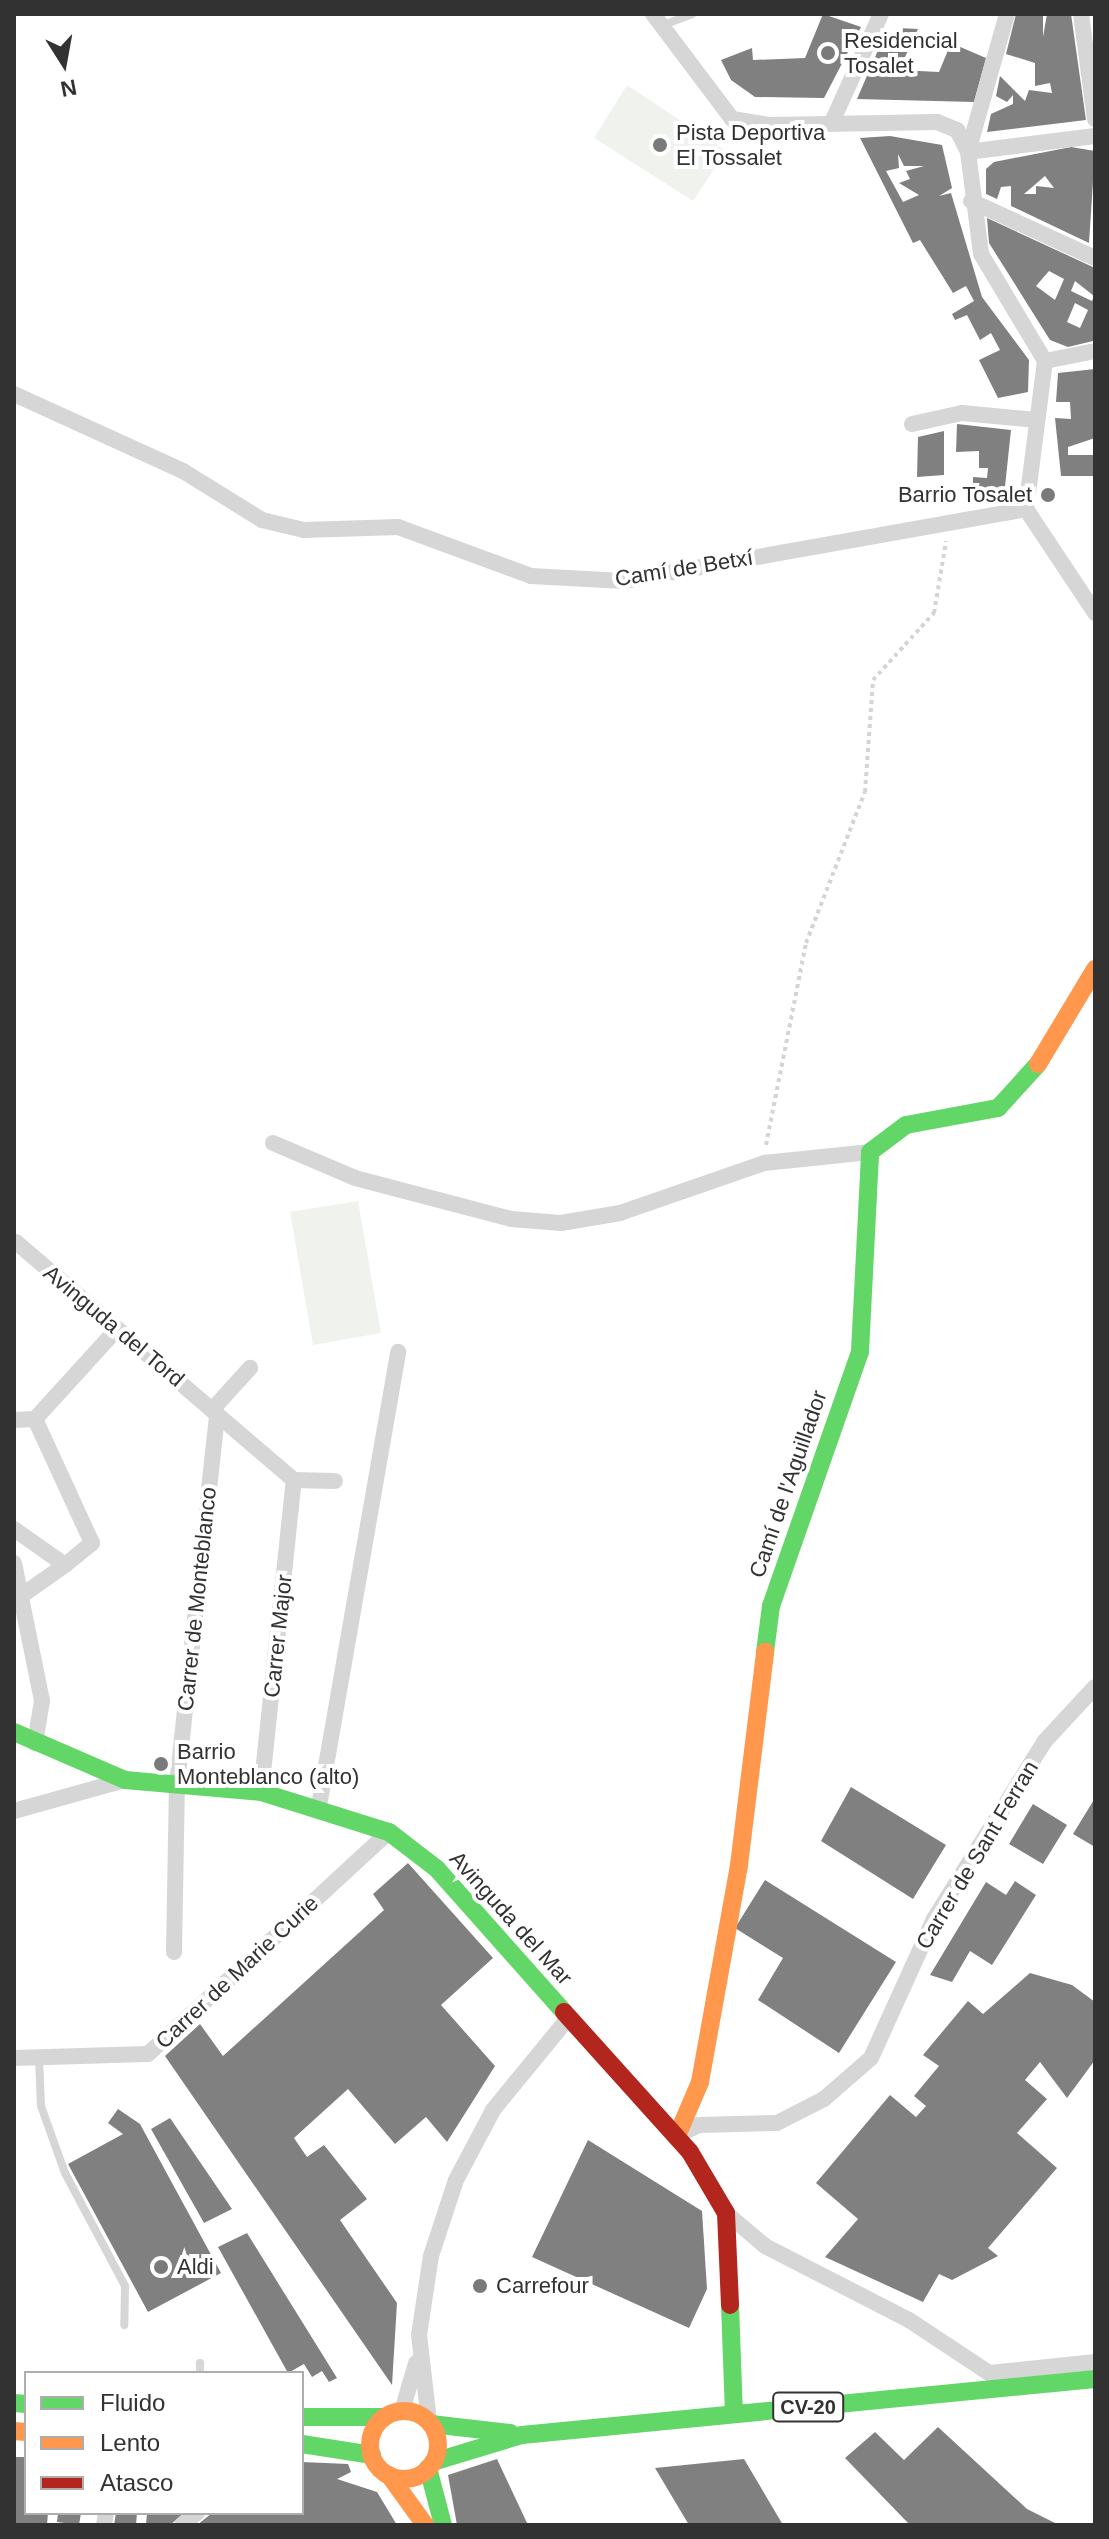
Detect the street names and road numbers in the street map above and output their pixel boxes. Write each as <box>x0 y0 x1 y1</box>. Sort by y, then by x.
street label: Camí de Betxí <box>613 544 755 592</box>
street label: Avinguda del Tord <box>38 1259 190 1393</box>
street label: Camí de l'Aguillador <box>744 1387 832 1581</box>
street label: Carrer de Monteblanco <box>172 1486 222 1712</box>
street label: Carrer Major <box>258 1573 298 1699</box>
street label: Carrer de Sant Ferran <box>910 1756 1044 1954</box>
street label: Avinguda del Mar <box>444 1846 578 1990</box>
street label: Carrer de Marie Curie <box>150 1890 324 2054</box>
road number: CV-20 <box>772 2391 844 2423</box>

